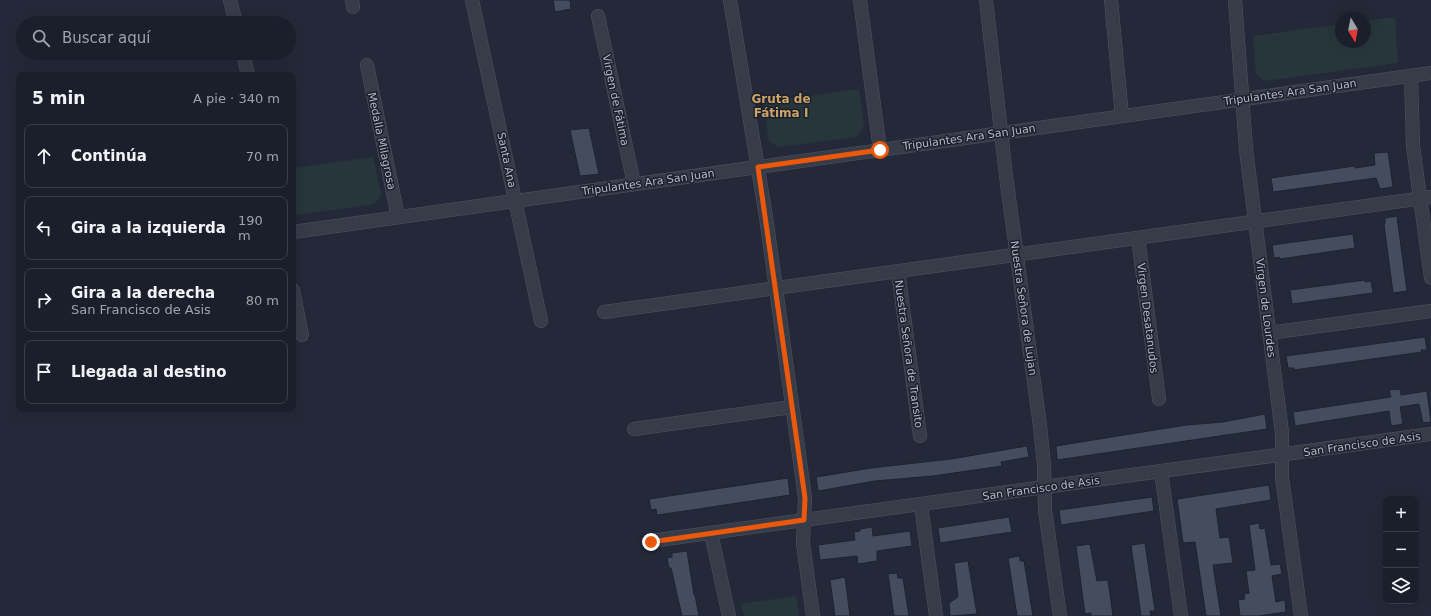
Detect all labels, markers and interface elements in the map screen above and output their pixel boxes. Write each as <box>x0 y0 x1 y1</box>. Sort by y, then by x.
north arrow <box>1335 12 1371 48</box>
search box <box>16 16 296 60</box>
icon: search <box>30 27 52 49</box>
text: Buscar aquí <box>62 29 150 47</box>
street label: Virgen de Fátima <box>599 53 632 147</box>
street label: Tripulantes Ara San Juan <box>1222 77 1357 108</box>
text: 5 min <box>32 88 85 108</box>
text: A pie · 340 m <box>193 91 280 106</box>
street label: Medalla Milagrosa <box>365 91 398 191</box>
district label: Gruta de Fátima I <box>751 92 811 120</box>
street label: Tripulantes Ara San Juan <box>901 122 1036 153</box>
street label: Santa Ana <box>494 131 519 189</box>
route start <box>871 141 889 159</box>
icon: ahead <box>33 145 55 167</box>
text: Continúa <box>71 147 147 165</box>
text: 70 m <box>246 149 279 164</box>
street label: Tripulantes Ara San Juan <box>580 167 715 198</box>
text: 190 m <box>238 213 263 243</box>
icon: left <box>33 217 55 239</box>
text: Gira a la izquierda <box>71 219 226 237</box>
street label: Nuestra Señora de Lujan <box>1008 240 1039 376</box>
street label: Virgen de Lourdes <box>1253 258 1278 359</box>
street label: Virgen Desatanudos <box>1134 262 1161 374</box>
street label: Nuestra Señora de Transito <box>892 279 925 429</box>
text: Gira a la derecha <box>71 284 215 302</box>
icon: right <box>33 289 55 311</box>
text: 80 m <box>246 293 279 308</box>
text: San Francisco de Asis <box>71 302 211 317</box>
icon: arrive <box>33 361 55 383</box>
text: Llegada al destino <box>71 363 226 381</box>
street label: San Francisco de Asis <box>1303 430 1422 459</box>
street label: San Francisco de Asis <box>982 474 1101 503</box>
map controls <box>1383 496 1419 604</box>
button: + <box>1383 496 1419 532</box>
button: − <box>1383 532 1419 568</box>
route end <box>642 533 660 551</box>
button: layers <box>1383 568 1419 604</box>

